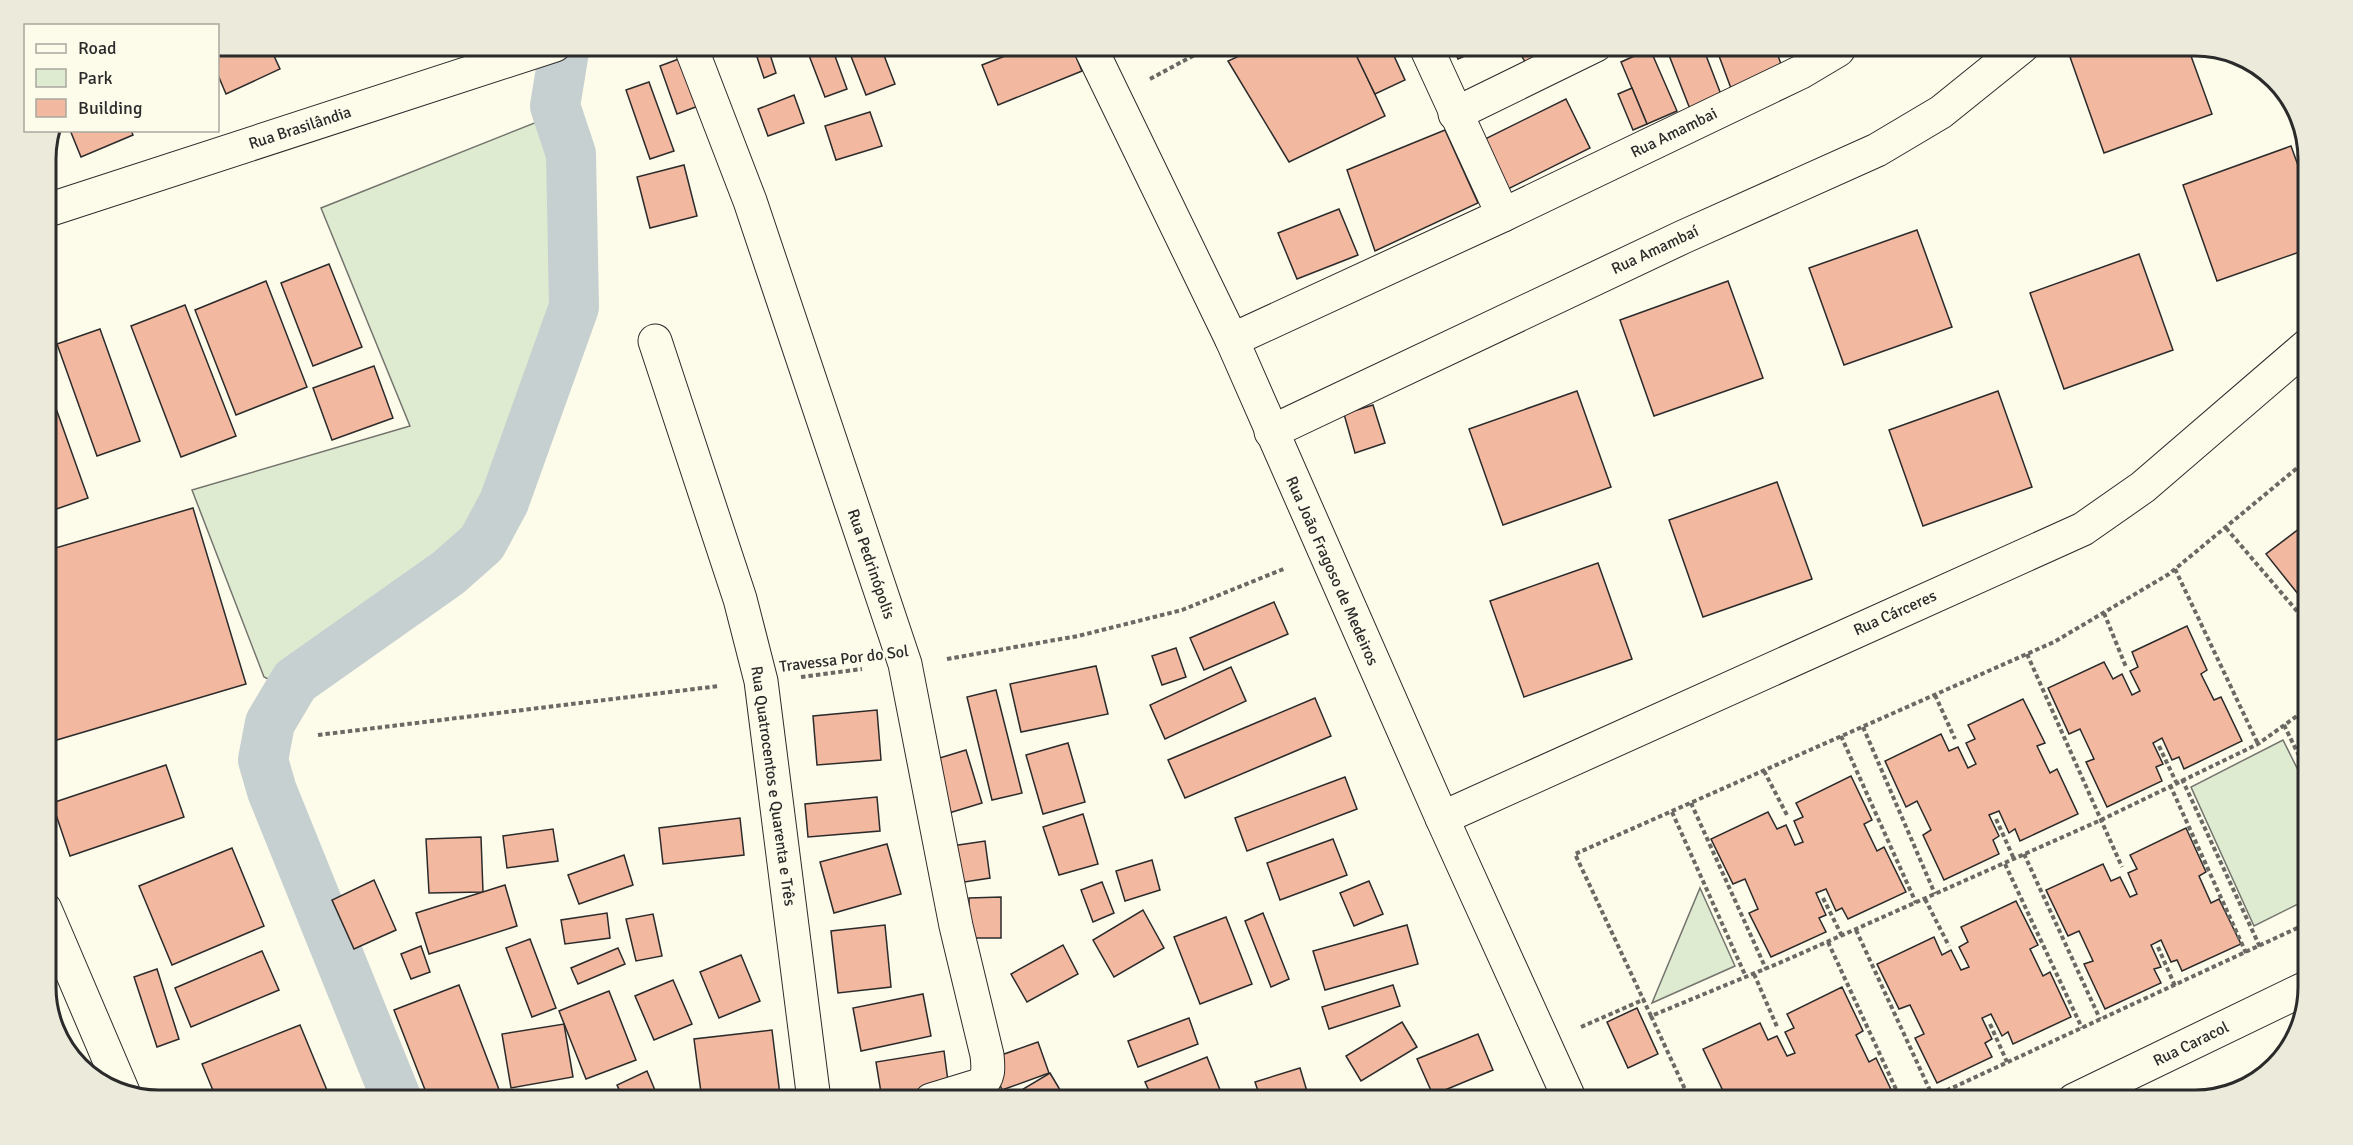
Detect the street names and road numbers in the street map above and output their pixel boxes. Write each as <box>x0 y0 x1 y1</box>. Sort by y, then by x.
street label: Rua Brasilândia <box>246 102 354 154</box>
street label: Rua Amambai <box>1627 103 1721 163</box>
street label: Rua Amambaí <box>1608 221 1702 279</box>
street label: Rua João Fragoso de Medeiros <box>1281 473 1383 669</box>
street label: Rua Pedrinópolis <box>843 506 899 622</box>
street label: Rua Cárceres <box>1850 586 1940 640</box>
street label: Travessa Por do Sol <box>778 641 910 677</box>
street label: Rua Quatrocentos e Quarenta e Três <box>746 665 800 907</box>
street label: Rua Caracol <box>2150 1017 2232 1071</box>

